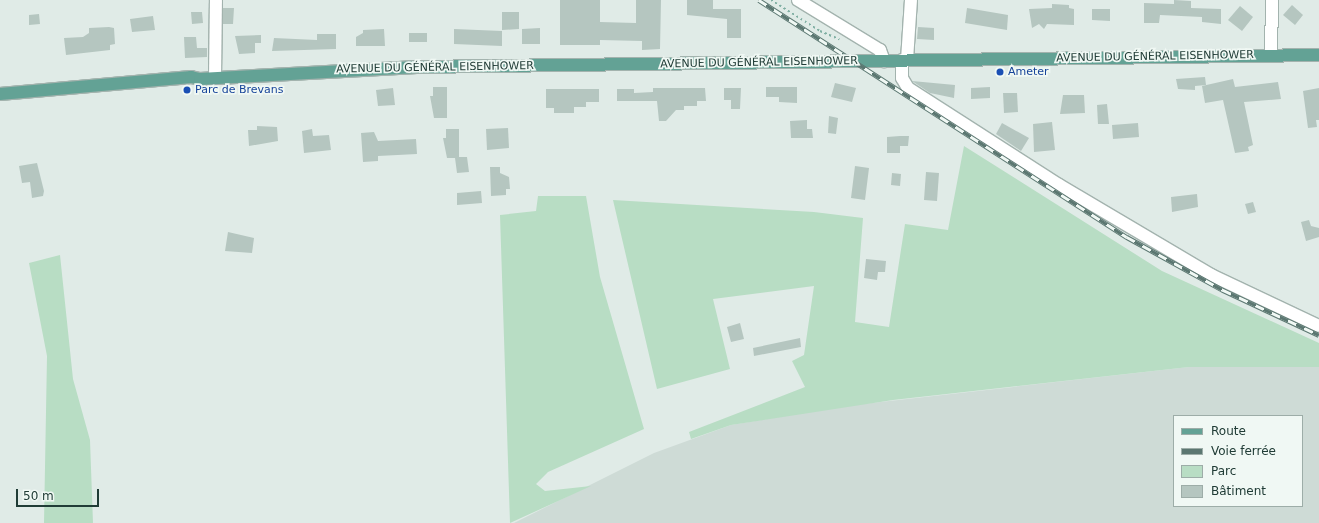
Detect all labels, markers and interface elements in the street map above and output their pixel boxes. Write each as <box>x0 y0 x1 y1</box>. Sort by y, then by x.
street label: AVENUE DU GÉNÉRAL EISENHOWER <box>1056 49 1254 65</box>
street label: AVENUE DU GÉNÉRAL EISENHOWER <box>660 55 858 71</box>
street label: AVENUE DU GÉNÉRAL EISENHOWER <box>336 60 534 76</box>
place label: Ameter <box>1008 65 1049 79</box>
marker: Ameter <box>995 67 1005 77</box>
place label: Parc de Brevans <box>195 83 283 97</box>
marker: Parc de Brevans <box>182 85 192 95</box>
legend <box>1173 415 1303 507</box>
text: Route <box>1211 424 1246 438</box>
text: Voie ferrée <box>1211 444 1276 458</box>
text: Parc <box>1211 464 1236 478</box>
scale bar <box>18 481 101 507</box>
text: Bâtiment <box>1211 484 1266 498</box>
text: 50 m <box>23 489 54 503</box>

